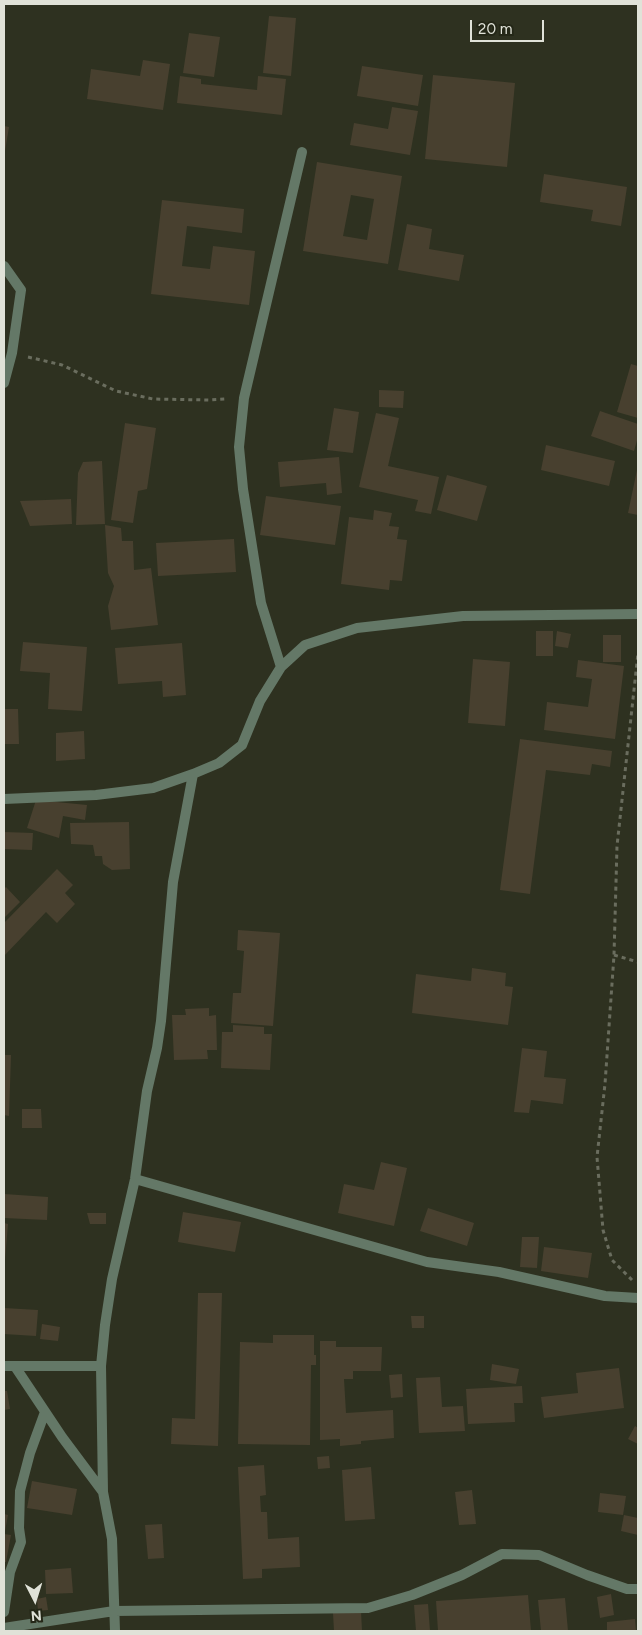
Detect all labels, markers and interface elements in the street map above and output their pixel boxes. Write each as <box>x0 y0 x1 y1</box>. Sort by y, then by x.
scale bar <box>472 10 546 42</box>
text: 20 m <box>478 20 512 38</box>
north arrow <box>10 1575 60 1625</box>
text: N <box>30 1607 42 1624</box>

